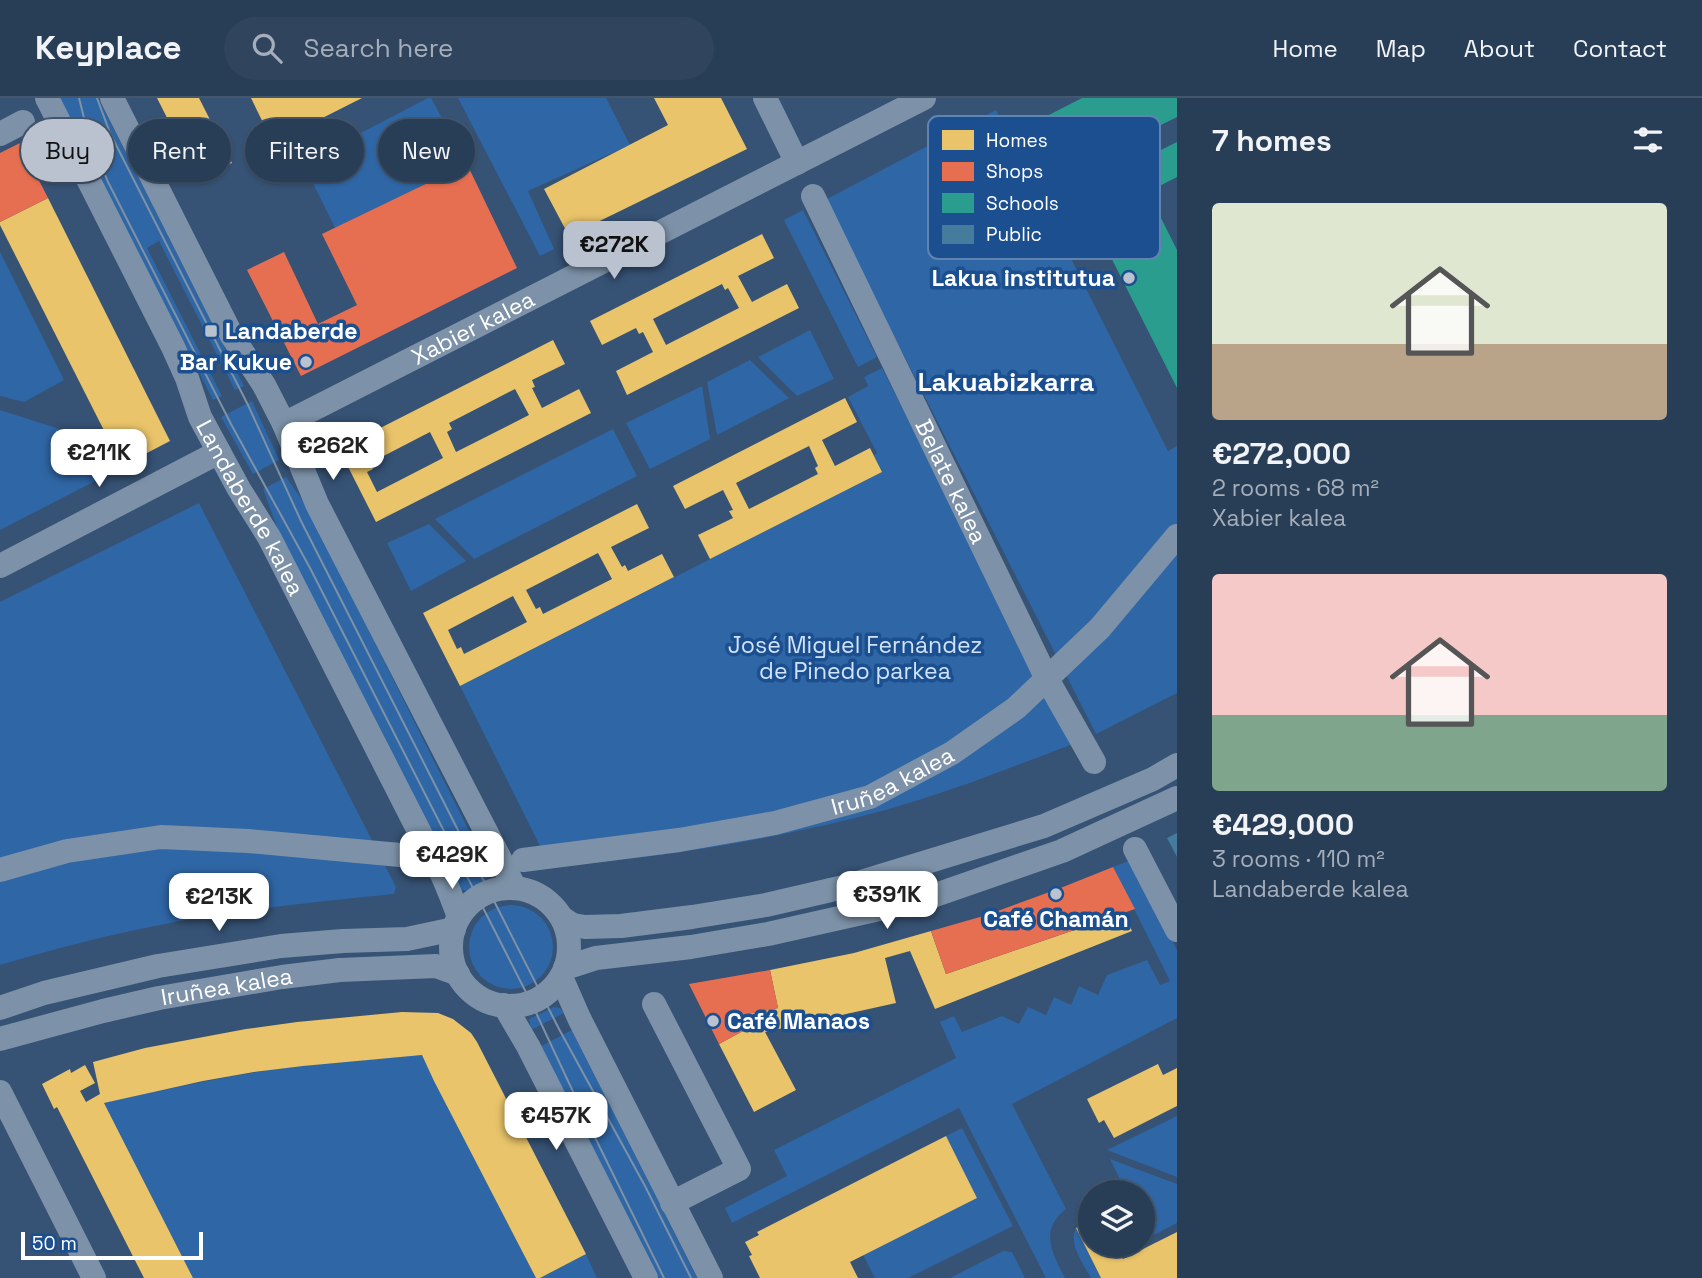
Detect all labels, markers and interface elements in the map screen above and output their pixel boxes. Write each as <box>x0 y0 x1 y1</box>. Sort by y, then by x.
search box <box>224 17 714 80</box>
text: Keyplace <box>35 27 182 69</box>
icon: search <box>248 29 286 67</box>
text: Search here <box>304 31 453 65</box>
text: Home <box>1272 33 1338 64</box>
text: Map <box>1376 33 1426 64</box>
text: About <box>1464 33 1535 64</box>
text: Contact <box>1573 33 1667 64</box>
legend <box>928 116 1160 259</box>
chip: Buy <box>21 119 114 182</box>
chip: Rent <box>128 119 231 182</box>
chip: Filters <box>245 119 364 182</box>
chip: New <box>378 119 475 182</box>
text: 7 homes <box>1212 121 1332 160</box>
icon: filters <box>1629 121 1667 159</box>
text: Homes <box>986 128 1048 153</box>
text: Shops <box>986 159 1043 184</box>
text: Schools <box>986 191 1059 216</box>
pin: €272K <box>565 222 663 281</box>
text: Public <box>986 222 1042 247</box>
text: €272K <box>579 229 649 259</box>
icon: home <box>1377 248 1503 374</box>
place label: Lakua institutua <box>932 263 1115 293</box>
marker: Lakua institutua <box>1121 270 1137 286</box>
street label: Xabier kalea <box>406 284 540 372</box>
place label: Landaberde <box>225 316 357 346</box>
marker: Landaberde <box>203 323 219 339</box>
place label: Bar Kukue <box>180 347 292 377</box>
marker: Bar Kukue <box>298 354 314 370</box>
district label: Lakuabizkarra <box>918 365 1094 399</box>
street label: Belate kalea <box>908 414 994 548</box>
street label: Landaberde kalea <box>189 415 311 601</box>
pin: €262K <box>284 422 382 482</box>
pin: €211K <box>50 430 148 489</box>
text: €262K <box>297 430 369 460</box>
text: €272,000 <box>1212 434 1351 473</box>
text: €211K <box>67 437 131 467</box>
text: 2 rooms · 68 m² <box>1212 473 1379 503</box>
text: Xabier kalea <box>1212 503 1346 533</box>
icon: home <box>1377 619 1503 745</box>
park label: José Miguel Fernández de Pinedo parkea <box>728 630 982 686</box>
street label: Iruñea kalea <box>828 740 959 822</box>
text: €429,000 <box>1212 805 1354 844</box>
pin: €429K <box>403 832 501 891</box>
text: €429K <box>416 839 488 869</box>
text: 3 rooms · 110 m² <box>1212 844 1385 874</box>
pin: €391K <box>838 872 936 931</box>
pin: €213K <box>170 874 268 933</box>
text: Landaberde kalea <box>1212 874 1409 904</box>
text: €391K <box>853 879 921 909</box>
text: €213K <box>185 881 253 911</box>
marker: Café Chamán <box>1048 886 1064 902</box>
place label: Café Chamán <box>983 904 1129 934</box>
street label: Iruñea kalea <box>159 961 294 1012</box>
place label: Café Manaos <box>727 1006 870 1036</box>
marker: Café Manaos <box>705 1013 721 1029</box>
pin: €457K <box>507 1093 605 1152</box>
text: €457K <box>521 1100 591 1130</box>
map controls <box>1078 1180 1155 1257</box>
button: layers <box>1078 1180 1155 1257</box>
scale bar <box>21 1229 203 1261</box>
text: 50 m <box>32 1231 77 1256</box>

